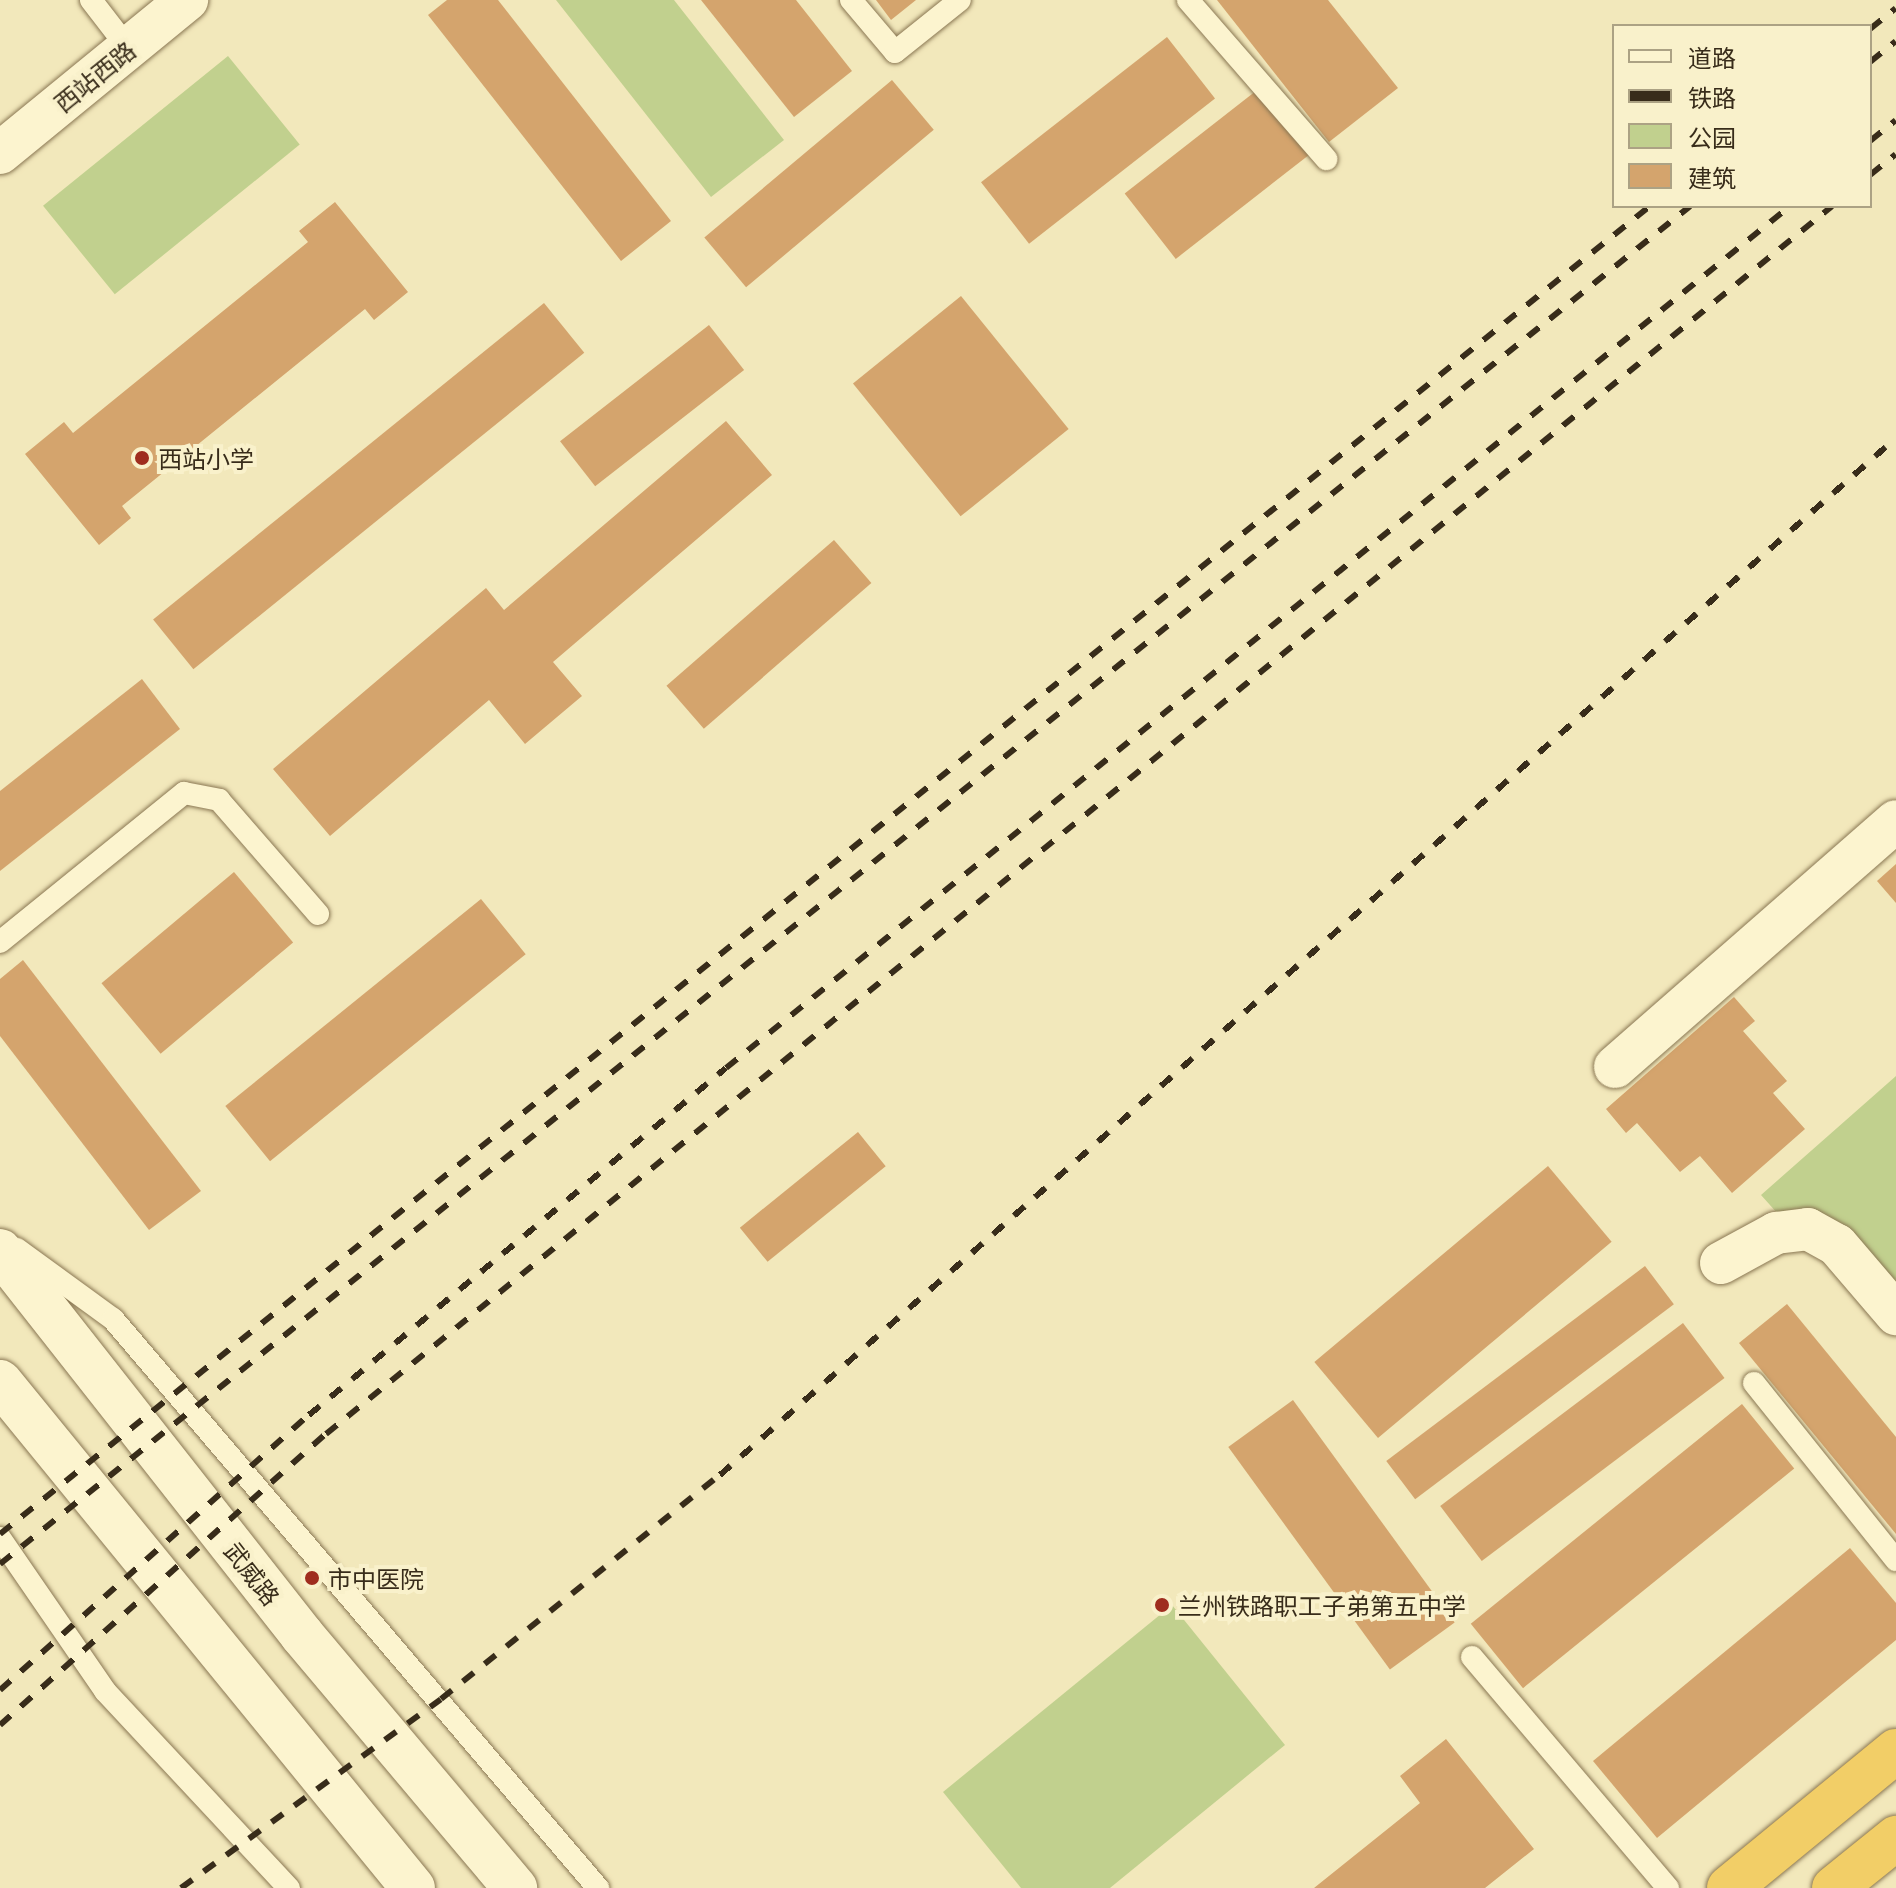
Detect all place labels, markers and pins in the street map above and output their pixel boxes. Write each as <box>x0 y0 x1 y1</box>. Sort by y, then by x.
place label: 西站小学 <box>158 444 254 472</box>
marker: 西站小学 <box>133 449 151 467</box>
place label: 市中医院 <box>328 1564 424 1592</box>
marker: 市中医院 <box>303 1569 321 1587</box>
place label: 兰州铁路职工子弟第五中学 <box>1178 1591 1466 1619</box>
marker: 兰州铁路职工子弟第五中学 <box>1153 1596 1171 1614</box>

